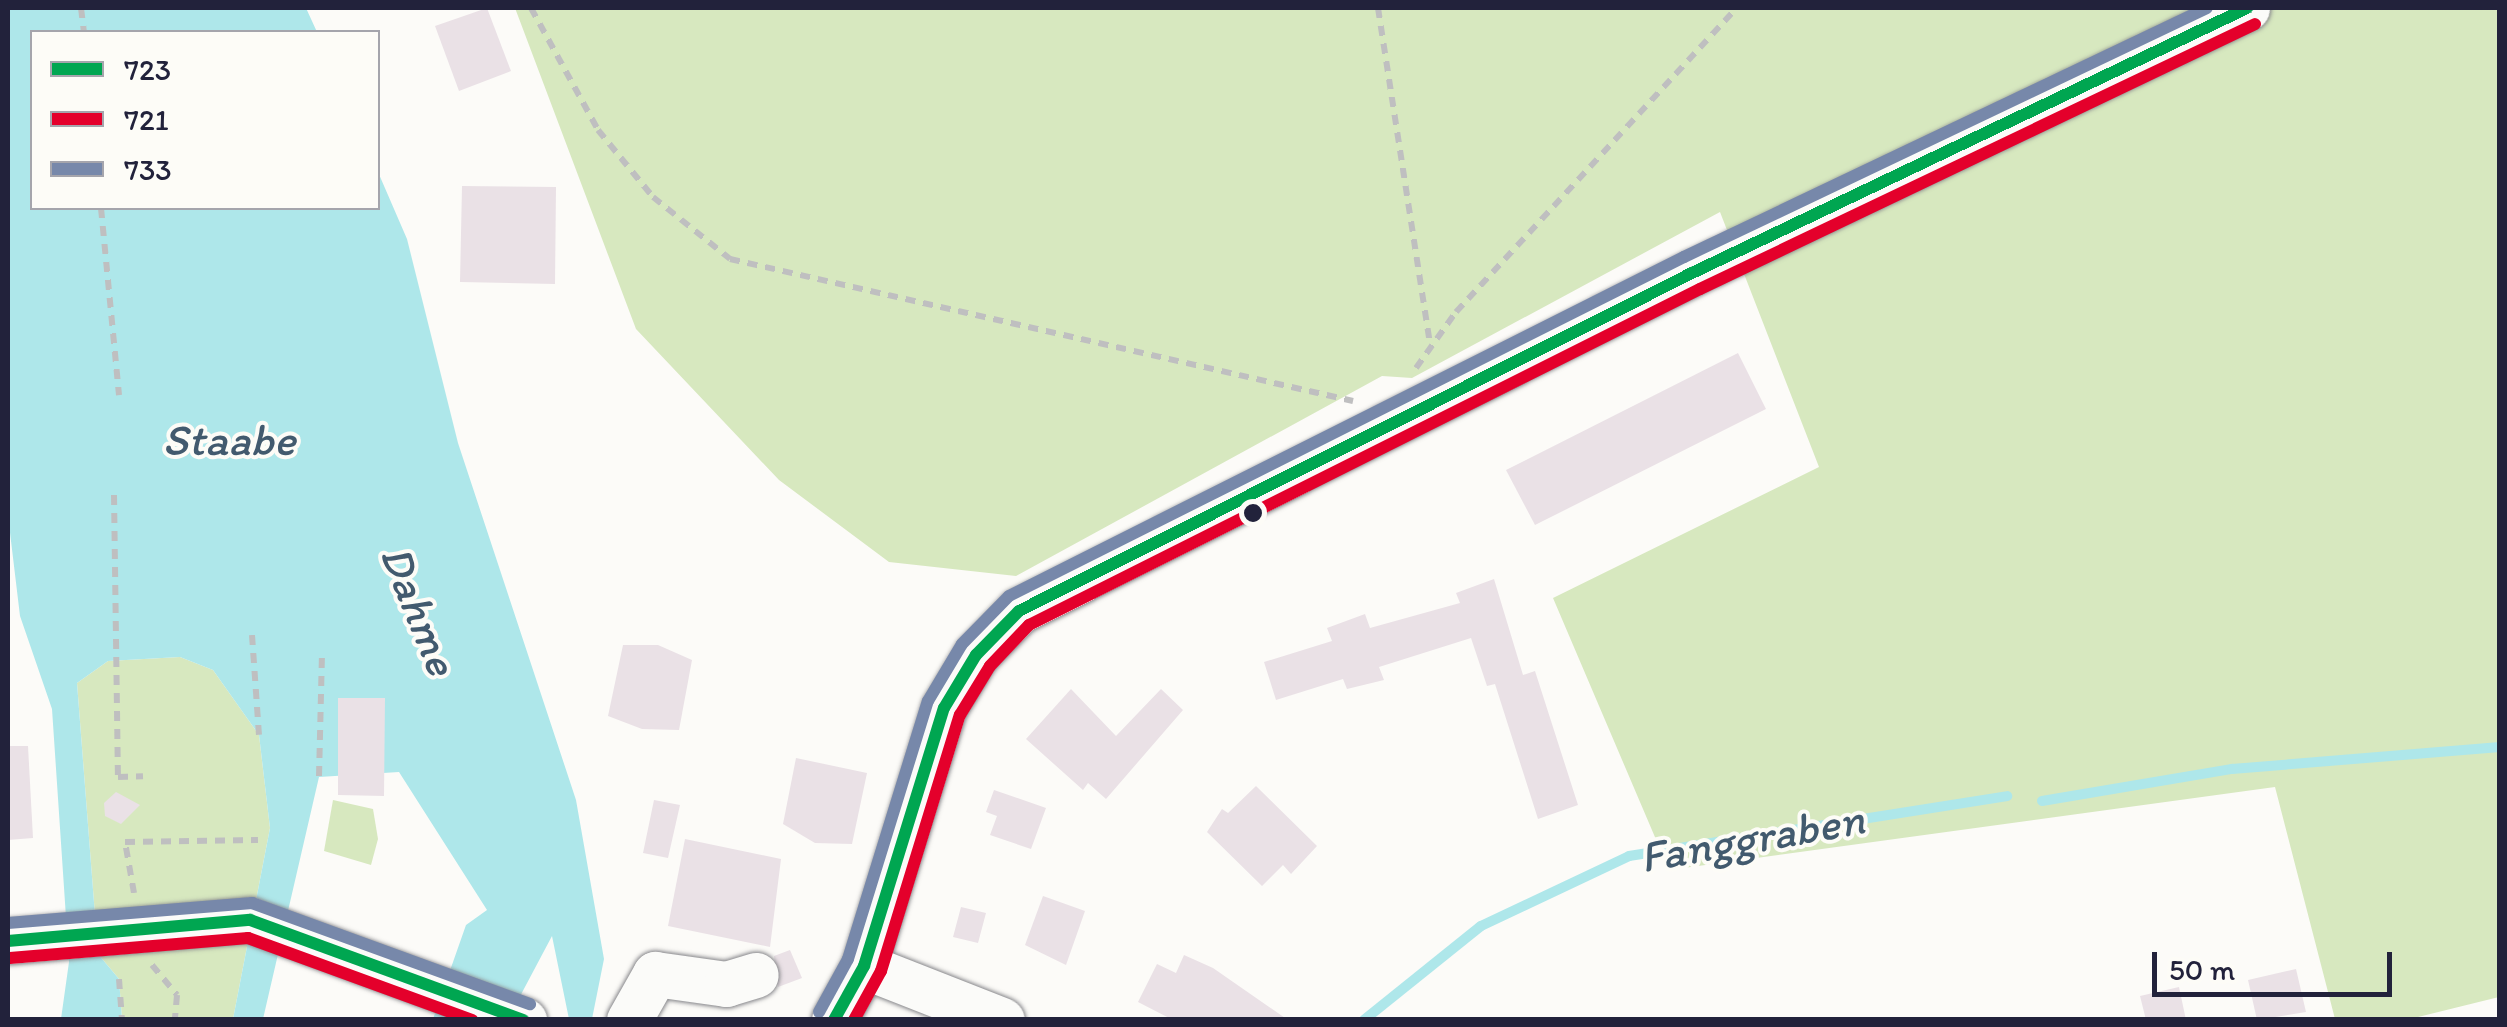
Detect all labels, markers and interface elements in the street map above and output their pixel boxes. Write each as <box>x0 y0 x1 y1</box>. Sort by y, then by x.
legend <box>30 30 380 210</box>
text: 723 <box>124 51 171 88</box>
text: 721 <box>124 101 169 138</box>
text: 733 <box>124 151 172 188</box>
water label: Staabe <box>163 413 295 467</box>
unlabelled marker <box>1243 503 1263 523</box>
water label: Dahme <box>369 537 469 683</box>
water label: Fanggraben <box>1636 792 1868 884</box>
scale bar <box>2157 932 2397 994</box>
text: 50 m <box>2169 951 2235 988</box>

